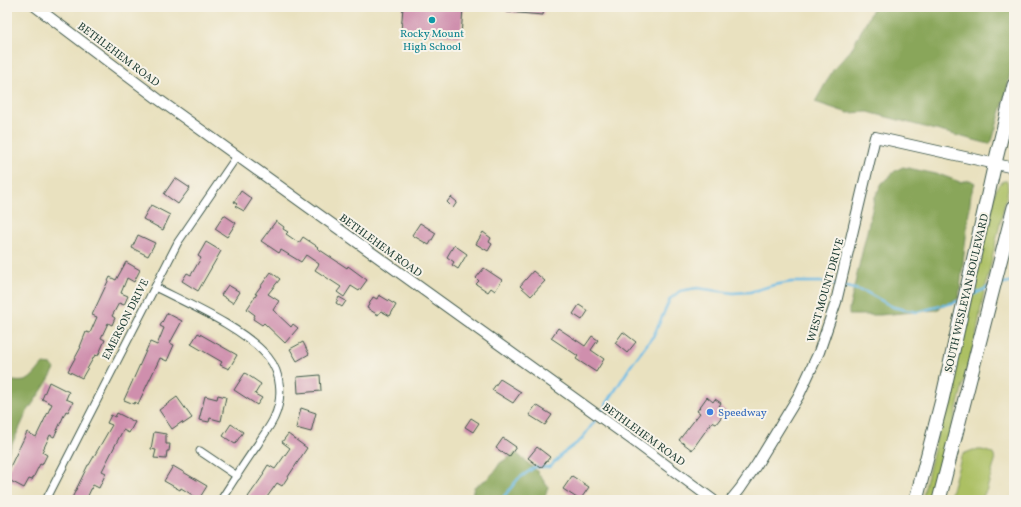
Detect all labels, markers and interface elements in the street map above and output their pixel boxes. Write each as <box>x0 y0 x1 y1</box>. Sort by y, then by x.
marker: Rocky Mount High School <box>427 15 437 25</box>
street label: BETHLEHEM ROAD <box>74 19 162 91</box>
place label: Rocky Mount High School <box>400 27 464 55</box>
street label: BETHLEHEM ROAD <box>336 211 425 281</box>
street label: SOUTH WESLEYAN BOULEVARD <box>942 212 993 374</box>
street label: WEST MOUNT DRIVE <box>804 236 849 344</box>
street label: EMERSON DRIVE <box>99 276 153 363</box>
street label: BETHLEHEM ROAD <box>599 400 688 470</box>
place label: Speedway <box>718 406 767 421</box>
marker: Speedway <box>705 407 715 417</box>

